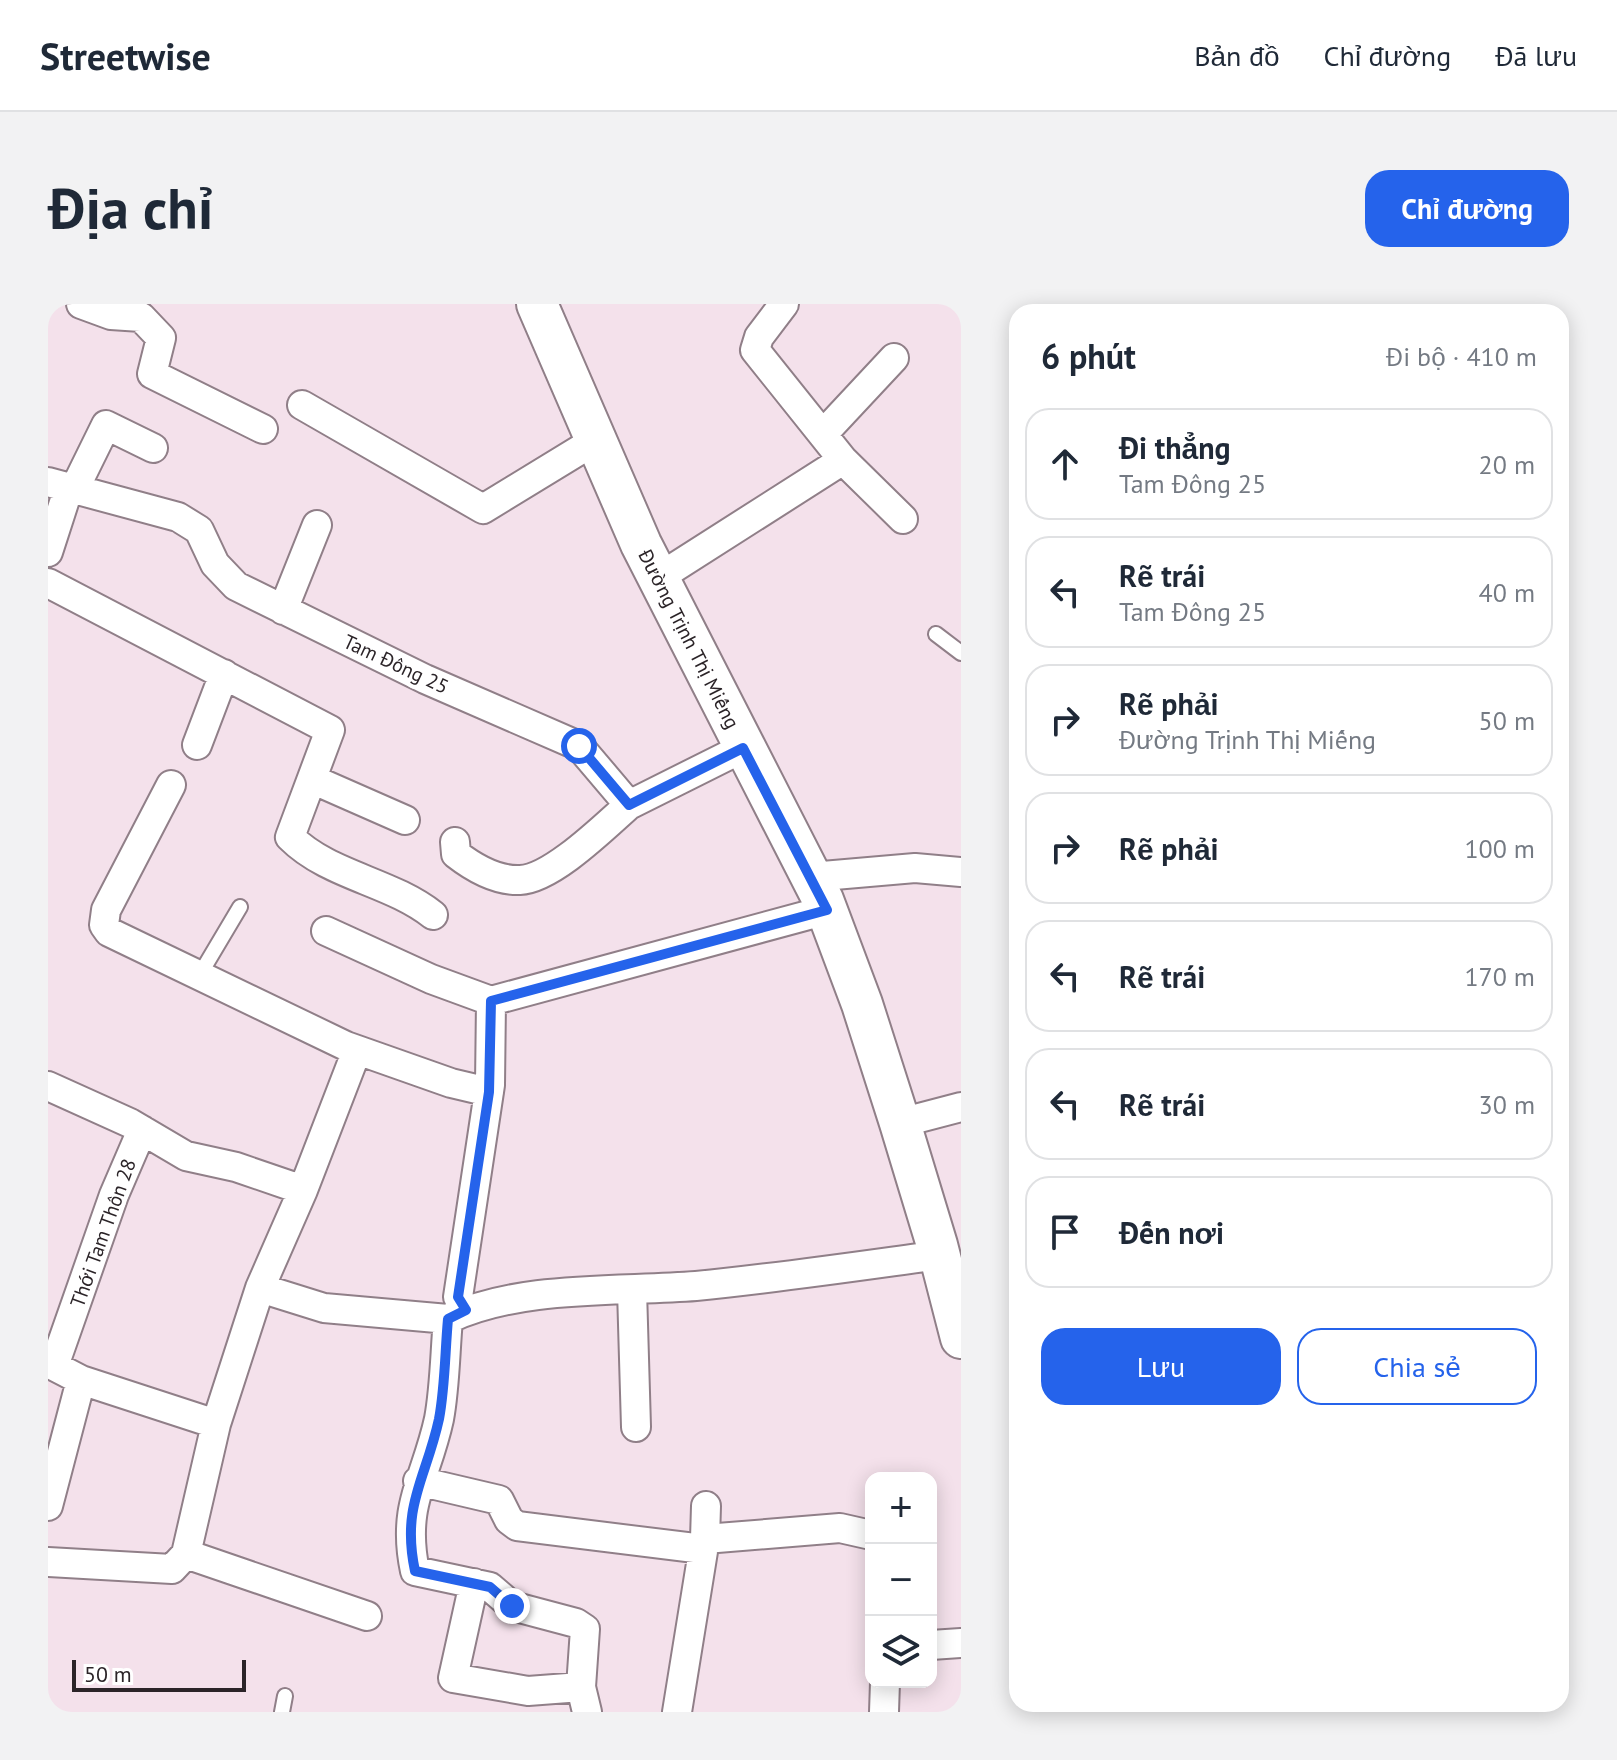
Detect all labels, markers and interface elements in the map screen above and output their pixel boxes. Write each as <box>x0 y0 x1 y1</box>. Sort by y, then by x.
text: Streetwise <box>40 31 211 80</box>
text: Bản đồ <box>1194 37 1280 74</box>
text: Chỉ đường <box>1324 37 1451 74</box>
text: Đã lưu <box>1495 37 1577 74</box>
button: Chỉ đường <box>1365 170 1569 247</box>
text: Địa chỉ <box>48 172 213 244</box>
text: 6 phút <box>1041 334 1136 378</box>
text: Đi bộ · 410 m <box>1386 340 1537 373</box>
text: Đi thẳng <box>1119 428 1231 467</box>
icon: ahead <box>1043 442 1087 486</box>
text: 20 m <box>1479 448 1535 481</box>
text: Tam Đông 25 <box>1119 467 1266 500</box>
street label: Đường Trịnh Thị Miếng <box>632 544 745 733</box>
text: Rẽ trái <box>1119 556 1205 595</box>
icon: left <box>1043 570 1087 614</box>
text: 40 m <box>1479 576 1535 609</box>
text: Tam Đông 25 <box>1119 595 1266 628</box>
street label: Tam Đông 25 <box>339 628 453 700</box>
text: Rẽ phải <box>1119 684 1219 723</box>
icon: right <box>1043 698 1087 742</box>
text: 50 m <box>1479 704 1535 737</box>
text: Đường Trịnh Thị Miếng <box>1119 723 1376 756</box>
route start <box>561 728 597 764</box>
icon: right <box>1043 826 1087 870</box>
text: Rẽ phải <box>1119 829 1219 868</box>
text: 100 m <box>1464 832 1535 865</box>
icon: left <box>1043 954 1087 998</box>
text: Rẽ trái <box>1119 957 1205 996</box>
text: 170 m <box>1464 960 1535 993</box>
icon: left <box>1043 1082 1087 1126</box>
text: Rẽ trái <box>1119 1085 1205 1124</box>
text: 30 m <box>1479 1088 1535 1121</box>
street label: Thới Tam Thôn 28 <box>64 1155 142 1311</box>
icon: arrive <box>1043 1210 1087 1254</box>
text: Đến nơi <box>1119 1213 1224 1252</box>
button: Lưu <box>1041 1328 1281 1405</box>
button: Chia sẻ <box>1297 1328 1537 1405</box>
map controls <box>865 1472 937 1688</box>
button: + <box>865 1472 937 1544</box>
button: − <box>865 1544 937 1616</box>
route end <box>494 1588 530 1624</box>
button: layers <box>865 1616 937 1688</box>
scale bar <box>72 1656 246 1692</box>
text: 50 m <box>84 1660 132 1688</box>

